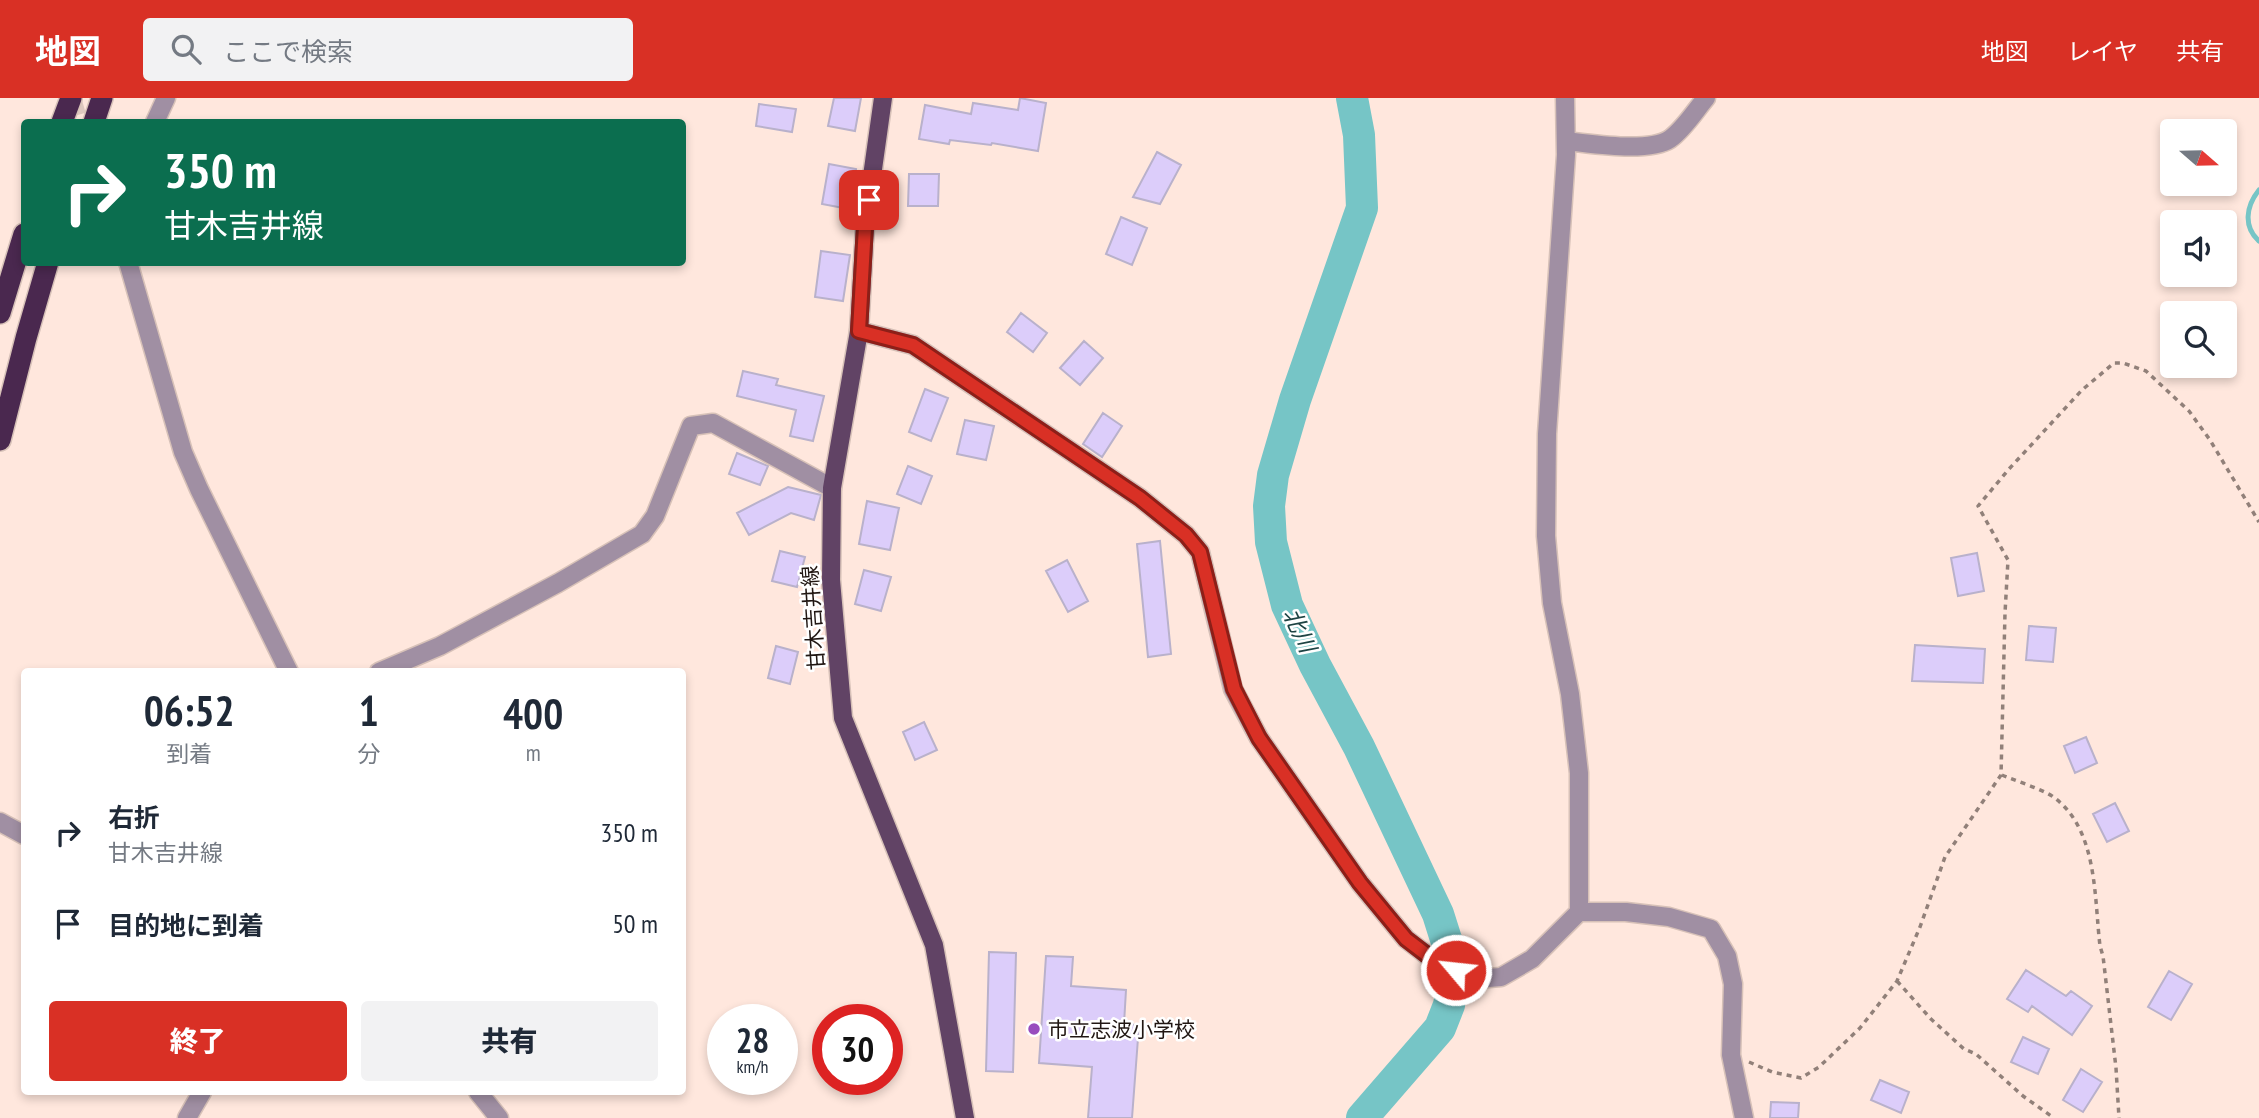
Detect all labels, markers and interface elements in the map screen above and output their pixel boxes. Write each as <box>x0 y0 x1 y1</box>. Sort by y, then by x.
search box <box>143 18 633 81</box>
text: 地図 <box>35 29 101 72</box>
icon: search <box>167 30 205 68</box>
text: ここで検索 <box>223 35 353 68</box>
text: 地図 <box>1981 36 2029 67</box>
text: レイヤ <box>2067 36 2138 67</box>
text: 共有 <box>2176 36 2224 67</box>
north arrow <box>2160 119 2236 196</box>
map controls <box>2160 119 2237 378</box>
text: 350 m <box>164 138 277 202</box>
icon: right <box>49 147 140 238</box>
pin <box>839 170 899 230</box>
icon: arrive <box>850 181 888 219</box>
text: 甘木吉井線 <box>164 204 324 246</box>
button: sound <box>2160 210 2237 287</box>
button: search <box>2160 301 2237 378</box>
street label: 甘木吉井線 <box>796 565 830 671</box>
water label: 北川 <box>1277 603 1324 660</box>
text: 06:52 <box>144 683 235 738</box>
text: 1 <box>359 683 379 738</box>
text: 400 <box>503 686 563 741</box>
text: m <box>526 738 541 767</box>
text: 到着 <box>166 739 212 768</box>
text: 分 <box>357 739 380 768</box>
text: 右折 <box>108 801 160 834</box>
icon: right <box>49 814 87 852</box>
text: 350 m <box>600 816 658 849</box>
text: 甘木吉井線 <box>108 838 223 867</box>
icon: arrive <box>49 905 87 943</box>
text: 50 m <box>612 907 658 940</box>
text: 目的地に到着 <box>108 909 264 942</box>
position arrow <box>1419 933 1493 1007</box>
button: 終了 <box>49 1001 347 1081</box>
button: 共有 <box>361 1001 658 1081</box>
speed limit sign: 30 <box>812 1004 903 1095</box>
place label: 市立志波小学校 <box>1048 1016 1195 1043</box>
text: 28 <box>736 1017 769 1063</box>
marker: 市立志波小学校 <box>1026 1021 1042 1037</box>
text: km/h <box>737 1055 768 1078</box>

